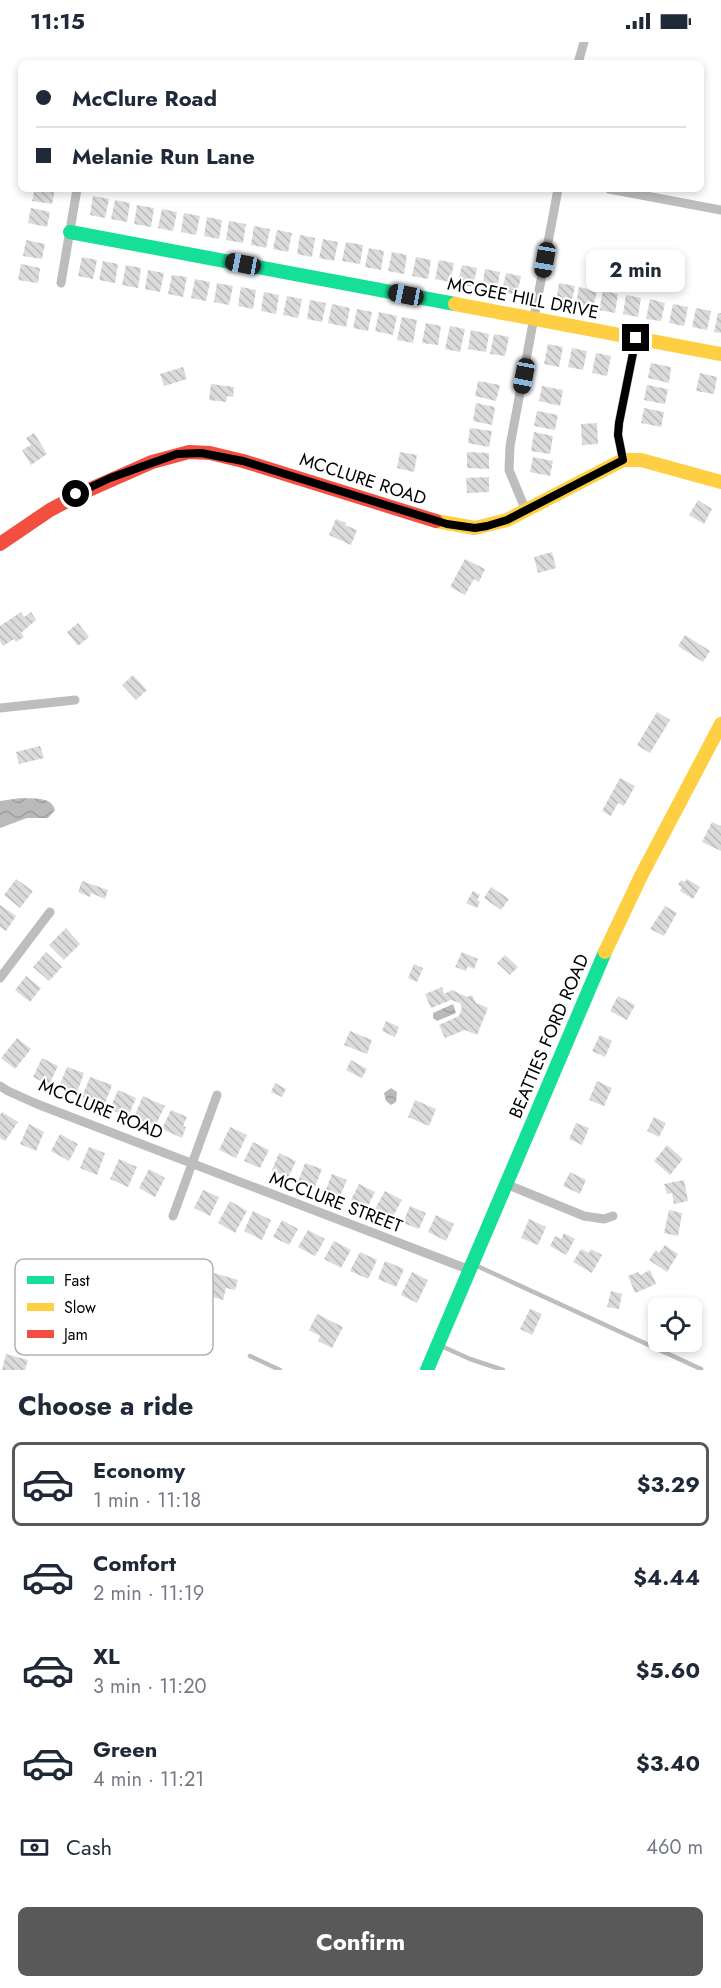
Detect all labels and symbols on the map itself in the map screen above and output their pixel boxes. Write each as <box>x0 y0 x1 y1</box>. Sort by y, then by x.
car <box>533 241 557 279</box>
callout: 2 min <box>586 251 686 293</box>
car <box>224 252 262 276</box>
street label: MCGEE HILL DRIVE <box>445 271 601 325</box>
car <box>387 283 425 307</box>
route end <box>622 324 649 351</box>
car <box>512 357 536 395</box>
street label: MCCLURE ROAD <box>296 446 430 512</box>
route start <box>62 480 89 507</box>
street label: BEATTIES FORD ROAD <box>503 950 595 1122</box>
street label: MCCLURE ROAD <box>35 1072 167 1146</box>
street label: MCCLURE STREET <box>266 1165 407 1240</box>
legend <box>15 1259 213 1355</box>
text: Fast <box>64 1269 90 1292</box>
text: Slow <box>64 1296 96 1319</box>
text: Jam <box>62 1323 88 1346</box>

